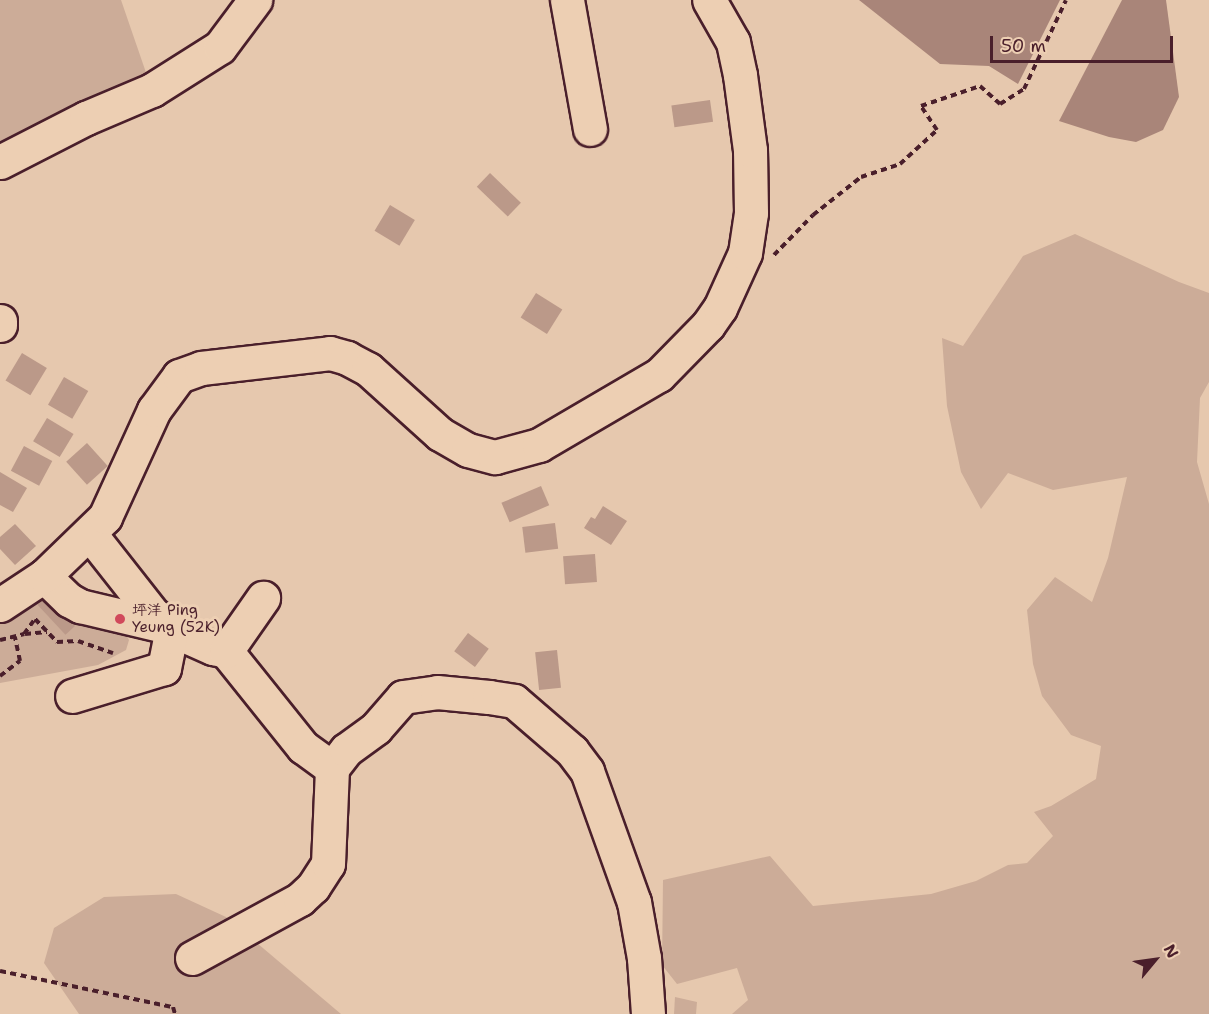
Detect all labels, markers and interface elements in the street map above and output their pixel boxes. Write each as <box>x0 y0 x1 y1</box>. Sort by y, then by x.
scale bar <box>993 24 1176 62</box>
text: 50 m <box>1001 34 1046 58</box>
place label: 坪洋 Ping Yeung (52K) <box>132 601 220 636</box>
marker: 坪洋 Ping Yeung (52K) <box>113 612 127 626</box>
north arrow <box>1125 930 1185 990</box>
text: N <box>1159 940 1183 962</box>

